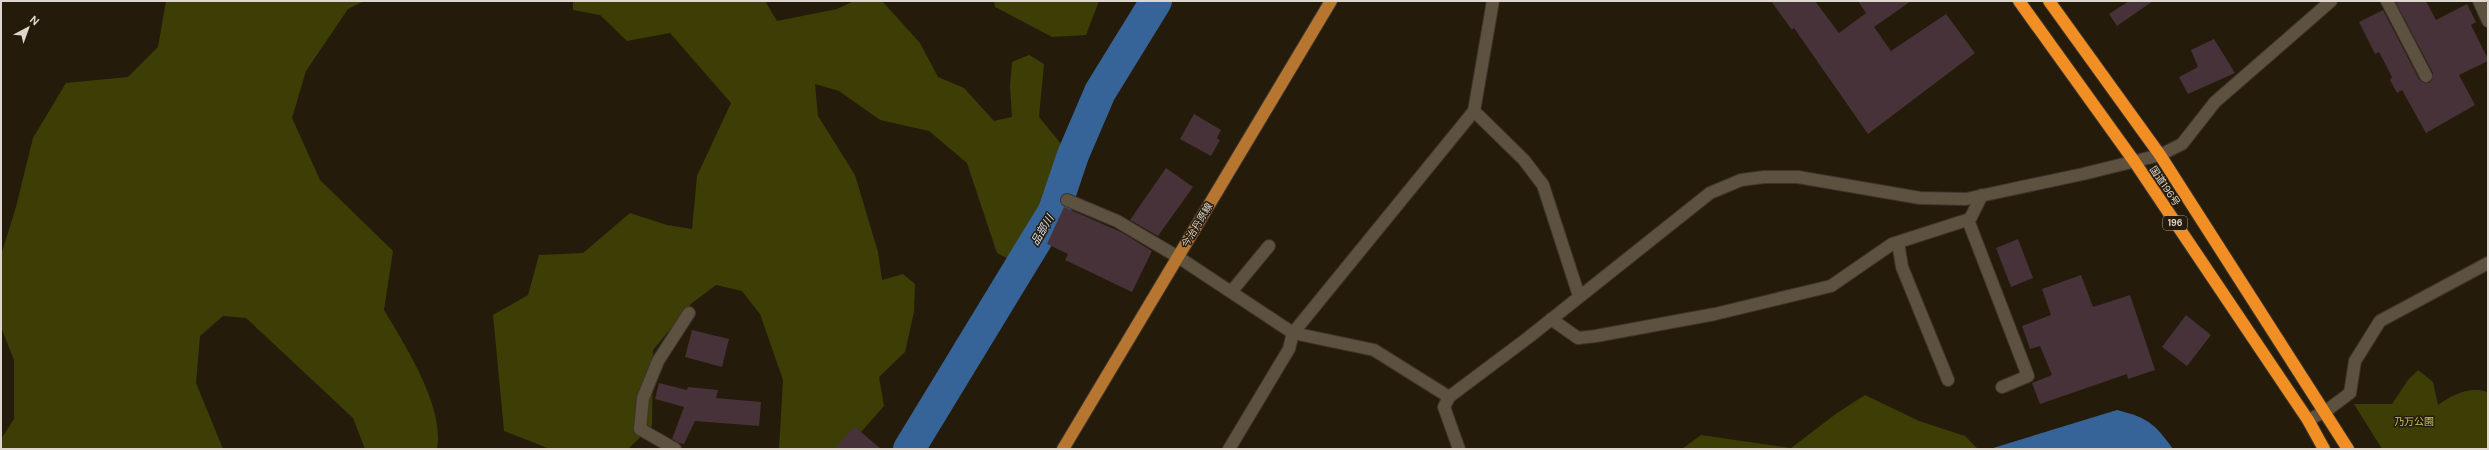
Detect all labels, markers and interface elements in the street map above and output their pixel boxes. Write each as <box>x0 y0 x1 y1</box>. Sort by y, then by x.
north arrow <box>8 8 48 48</box>
text: N <box>27 13 42 28</box>
street label: 国道196号 <box>2147 163 2183 209</box>
street label: 今治丹原線 <box>1179 200 1215 250</box>
water label: 品部川 <box>1028 211 1057 248</box>
road number: 196 <box>2163 216 2187 230</box>
park label: 乃万公園 <box>2394 415 2434 428</box>

